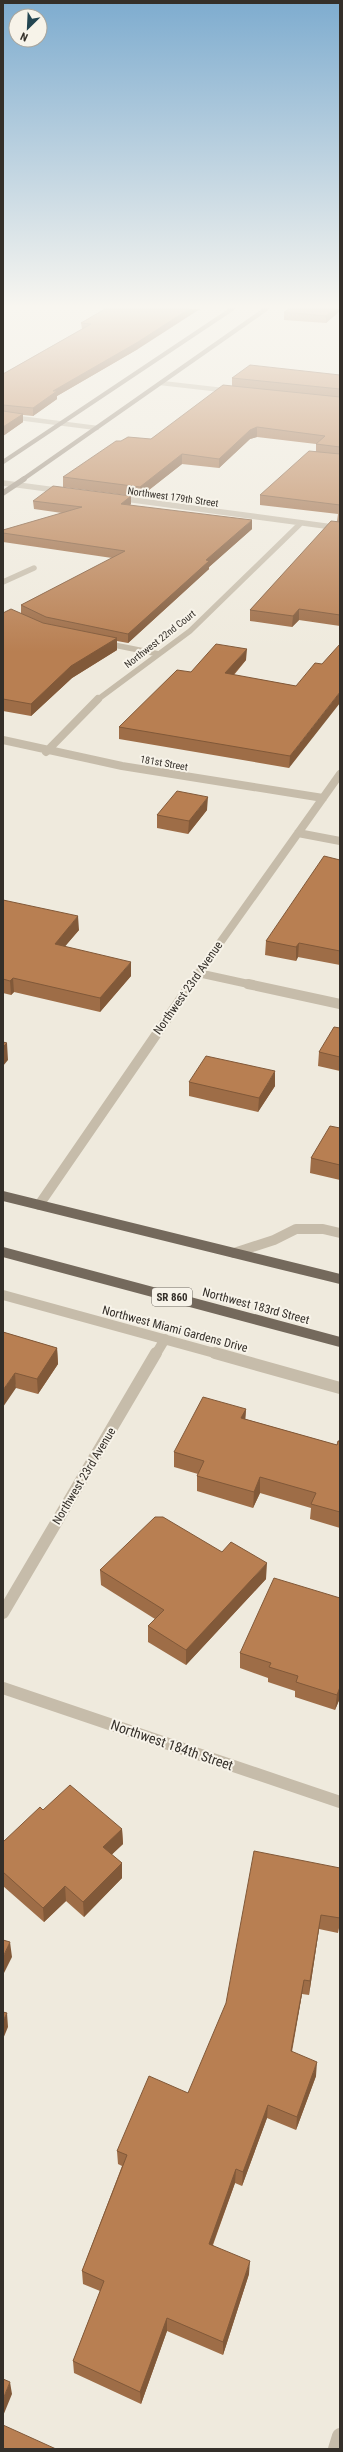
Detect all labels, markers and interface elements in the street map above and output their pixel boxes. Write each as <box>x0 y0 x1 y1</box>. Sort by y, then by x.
north arrow <box>8 8 48 48</box>
text: N <box>18 29 30 44</box>
street label: Northwest 179th Street <box>127 485 219 509</box>
street label: Northwest 22nd Court <box>122 608 198 670</box>
street label: 181st Street <box>139 753 189 773</box>
street label: Northwest 23rd Avenue <box>151 938 226 1037</box>
street label: Northwest 183rd Street <box>201 1285 311 1327</box>
road number: SR 860 <box>152 1288 192 1306</box>
street label: Northwest Miami Gardens Drive <box>101 1303 250 1355</box>
street label: Northwest 23rd Avenue <box>50 1425 119 1527</box>
street label: Northwest 184th Street <box>109 1717 235 1773</box>

